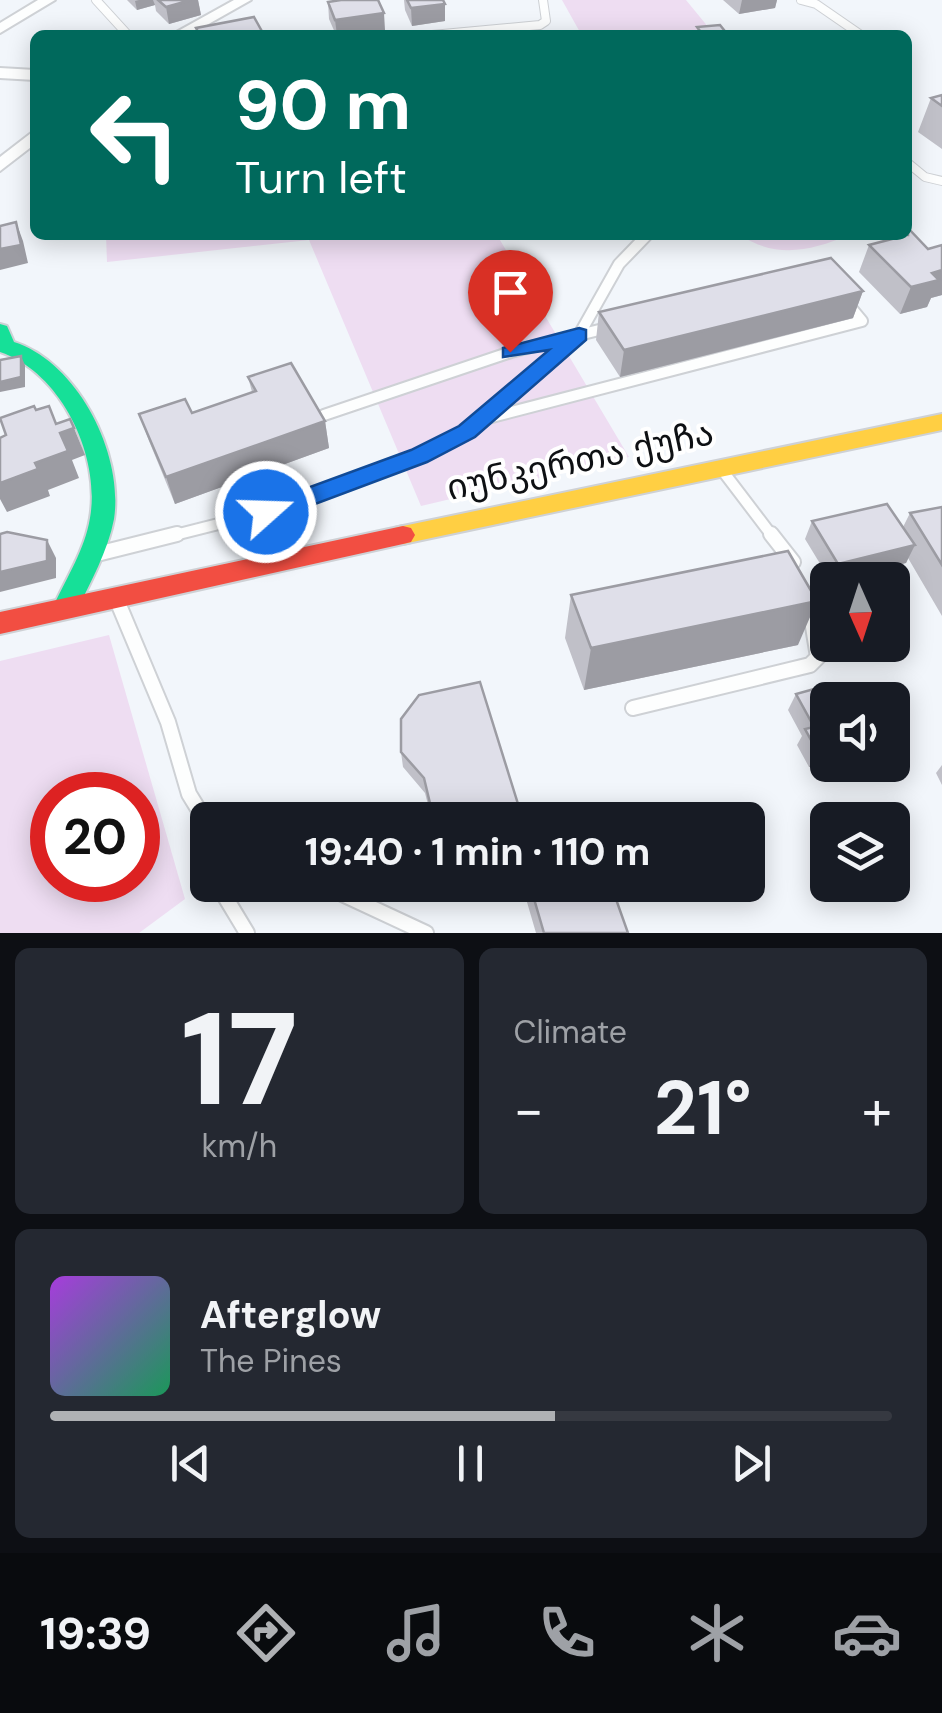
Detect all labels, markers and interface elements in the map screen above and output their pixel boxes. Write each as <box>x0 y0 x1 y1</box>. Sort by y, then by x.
text: 90 m <box>235 60 411 151</box>
icon: left <box>70 70 200 200</box>
text: Turn left <box>235 148 407 207</box>
pin <box>468 250 553 353</box>
icon: arrive <box>483 265 538 320</box>
street label: იუნკერთა ქუჩა <box>443 409 717 511</box>
position arrow <box>214 460 318 564</box>
north arrow <box>810 562 910 662</box>
map controls <box>810 562 910 902</box>
button: sound <box>810 682 910 782</box>
speed limit sign: 20 <box>30 772 160 902</box>
button: layers <box>810 802 910 902</box>
text: 19:40 · 1 min · 110 m <box>305 827 650 877</box>
text: 17 <box>181 975 298 1144</box>
text: Climate <box>514 1011 627 1053</box>
text: 21° <box>654 1060 752 1157</box>
text: − <box>514 1074 544 1146</box>
text: + <box>862 1074 892 1146</box>
text: km/h <box>201 1125 277 1167</box>
text: Afterglow <box>200 1290 381 1340</box>
text: The Pines <box>200 1340 342 1382</box>
icon: previous <box>163 1436 218 1491</box>
icon: pause <box>443 1436 498 1491</box>
icon: next <box>724 1436 779 1491</box>
icon: directions <box>231 1598 301 1668</box>
icon: music <box>381 1598 451 1668</box>
icon: phone <box>532 1598 602 1668</box>
icon: climate <box>682 1598 752 1668</box>
icon: car <box>832 1598 902 1668</box>
text: 19:39 <box>40 1604 151 1663</box>

